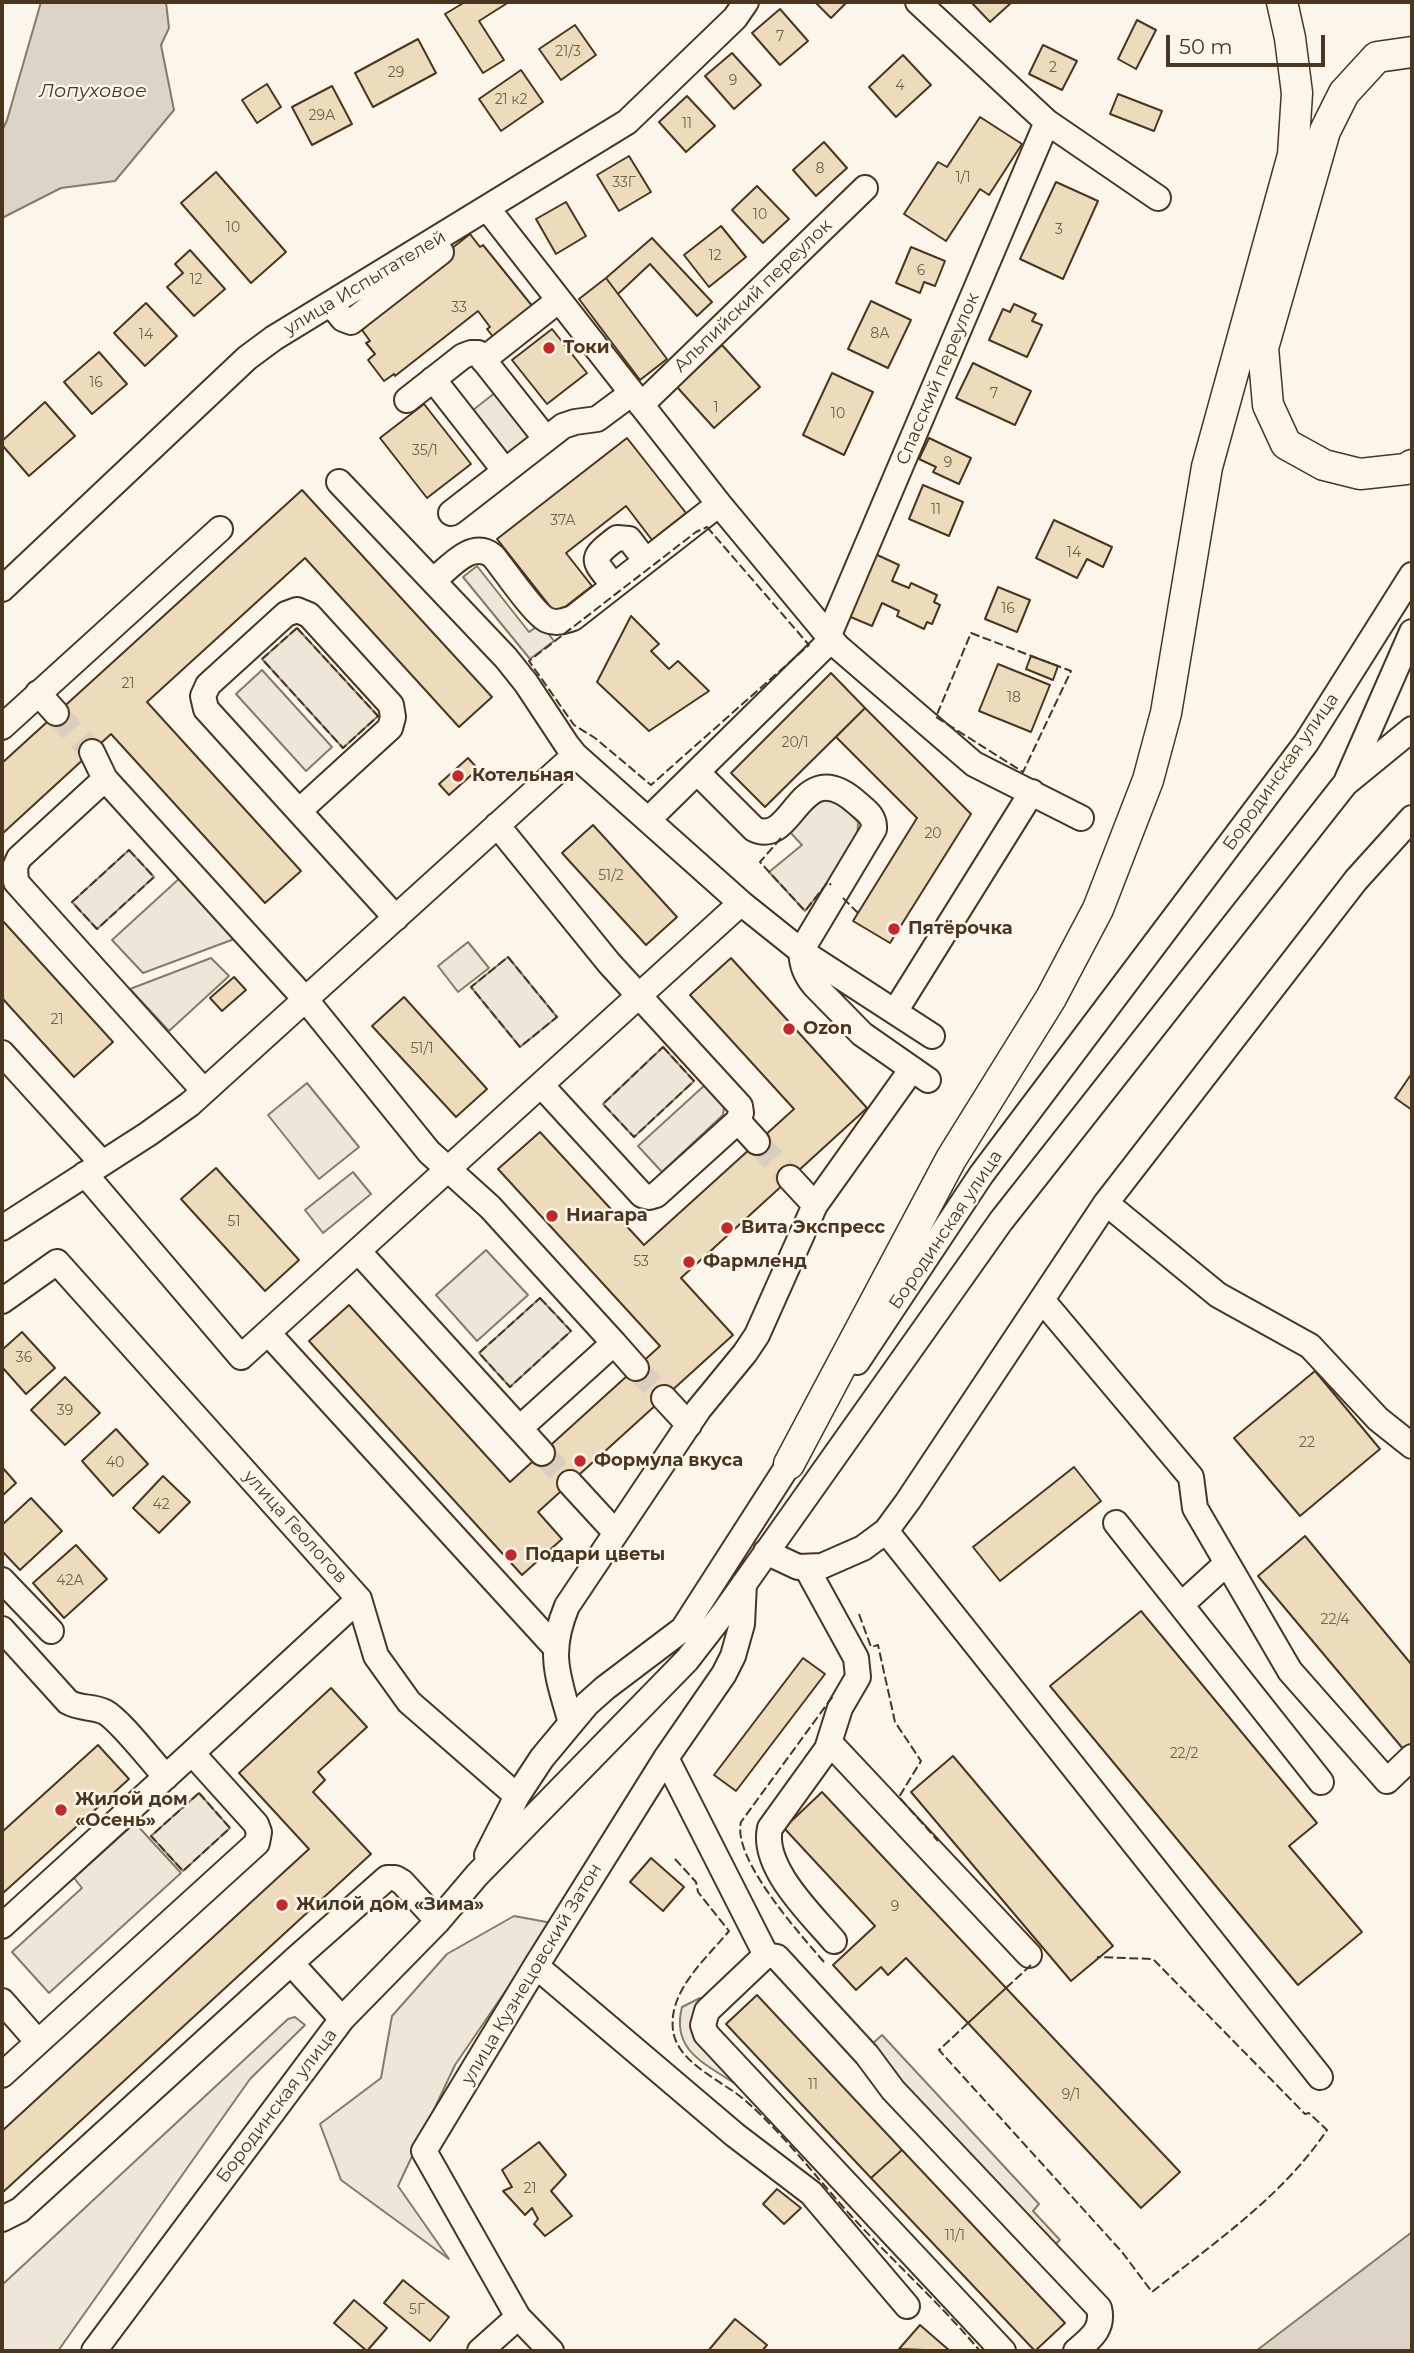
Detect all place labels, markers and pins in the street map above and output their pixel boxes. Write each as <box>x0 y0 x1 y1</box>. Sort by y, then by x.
place label: Токи <box>563 337 610 359</box>
marker: Токи <box>541 340 557 356</box>
place label: Котельная <box>472 765 574 787</box>
marker: Котельная <box>450 768 466 784</box>
place label: Пятёрочка <box>908 918 1013 940</box>
marker: Пятёрочка <box>886 921 902 937</box>
place label: Ozon <box>803 1018 852 1040</box>
marker: Ozon <box>781 1021 797 1037</box>
place label: Ниагара <box>566 1205 648 1227</box>
marker: Ниагара <box>544 1208 560 1224</box>
place label: Вита Экспресс <box>741 1217 885 1239</box>
marker: Вита Экспресс <box>719 1220 735 1236</box>
place label: Фармленд <box>703 1251 807 1273</box>
marker: Фармленд <box>681 1254 697 1270</box>
place label: Формула вкуса <box>594 1450 743 1472</box>
marker: Формула вкуса <box>572 1453 588 1469</box>
place label: Подари цветы <box>525 1544 665 1566</box>
marker: Подари цветы <box>503 1547 519 1563</box>
place label: Жилой дом «Осень» <box>75 1789 188 1832</box>
marker: Жилой дом «Осень» <box>53 1802 69 1818</box>
place label: Жилой дом «Зима» <box>296 1894 484 1916</box>
marker: Жилой дом «Зима» <box>274 1897 290 1913</box>

